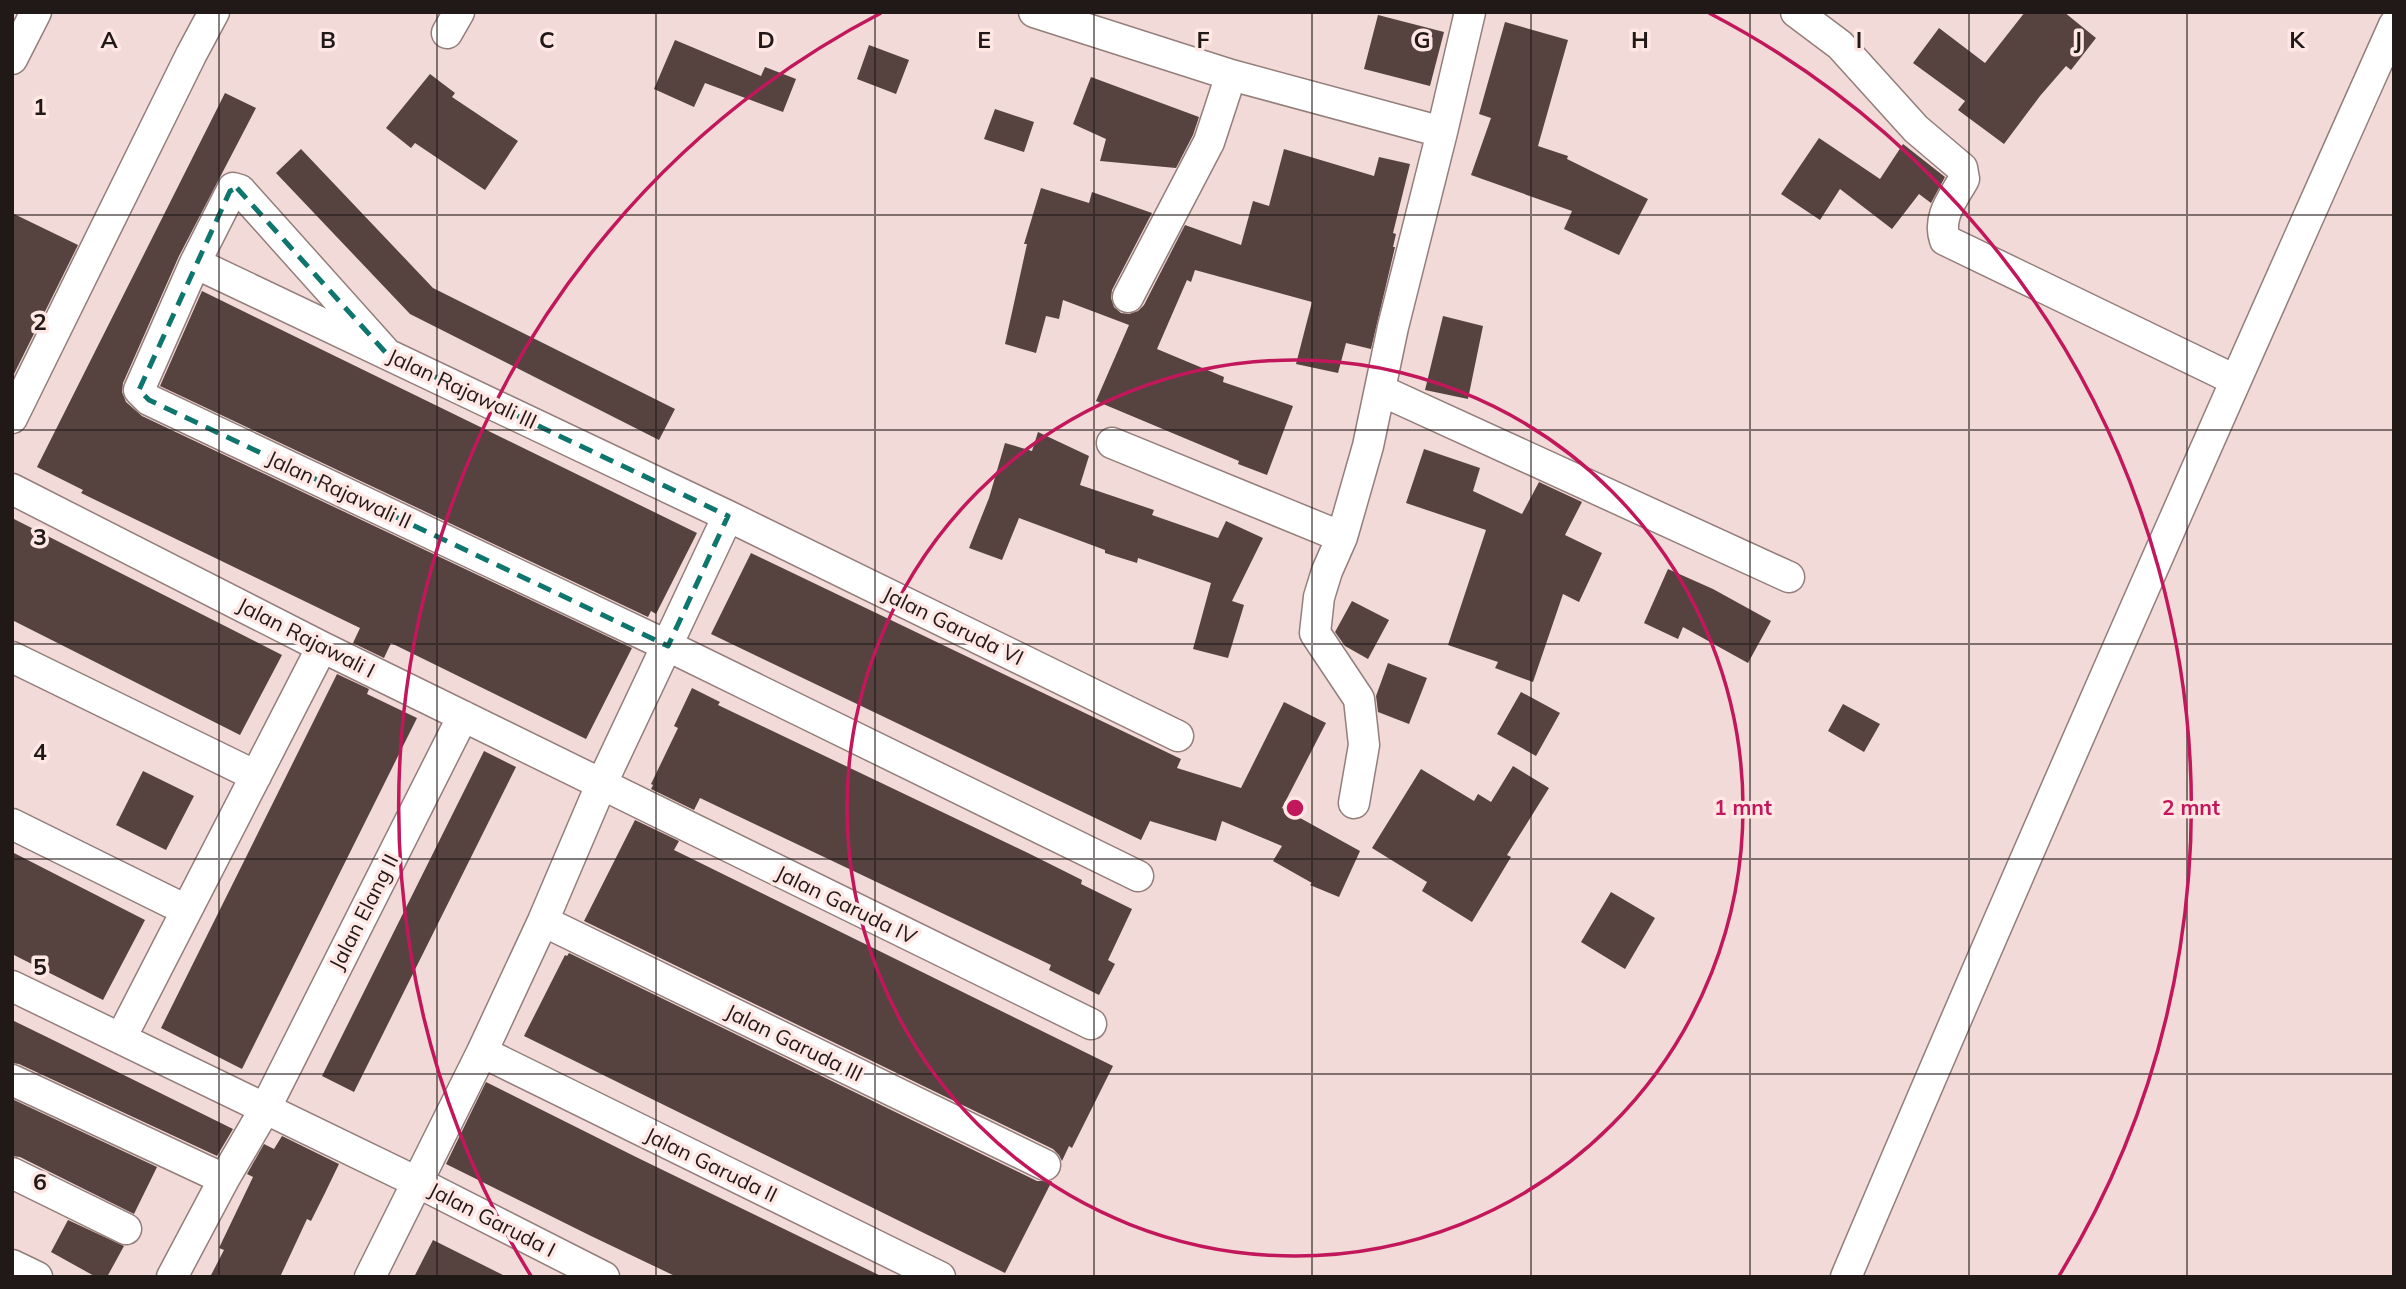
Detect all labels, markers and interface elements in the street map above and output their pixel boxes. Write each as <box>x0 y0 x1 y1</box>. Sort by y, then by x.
text: A <box>100 25 118 54</box>
text: B <box>320 25 336 54</box>
text: C <box>539 25 555 54</box>
text: D <box>757 25 775 54</box>
text: E <box>977 25 991 54</box>
text: F <box>1196 25 1210 54</box>
text: G <box>1413 25 1431 54</box>
text: H <box>1631 25 1649 54</box>
text: I <box>1856 25 1862 54</box>
text: J <box>2074 25 2082 54</box>
text: K <box>2289 25 2306 54</box>
text: 1 <box>33 92 47 121</box>
text: 2 <box>33 307 47 336</box>
street label: Jalan Rajawali III <box>384 342 541 434</box>
street label: Jalan Rajawali II <box>263 444 416 534</box>
text: 3 <box>33 522 47 551</box>
street label: Jalan Garuda VI <box>879 580 1028 670</box>
street label: Jalan Rajawali I <box>233 591 380 683</box>
text: 4 <box>33 737 47 766</box>
text: 1 mnt <box>1714 794 1772 820</box>
text: 2 mnt <box>2162 794 2220 820</box>
centre of rings <box>1283 796 1307 820</box>
street label: Jalan Elang II <box>323 849 403 974</box>
street label: Jalan Garuda IV <box>772 859 921 950</box>
text: 5 <box>33 952 47 981</box>
street label: Jalan Garuda III <box>722 998 867 1087</box>
street label: Jalan Garuda II <box>641 1121 782 1207</box>
text: 6 <box>33 1167 47 1196</box>
street label: Jalan Garuda I <box>425 1176 560 1262</box>

